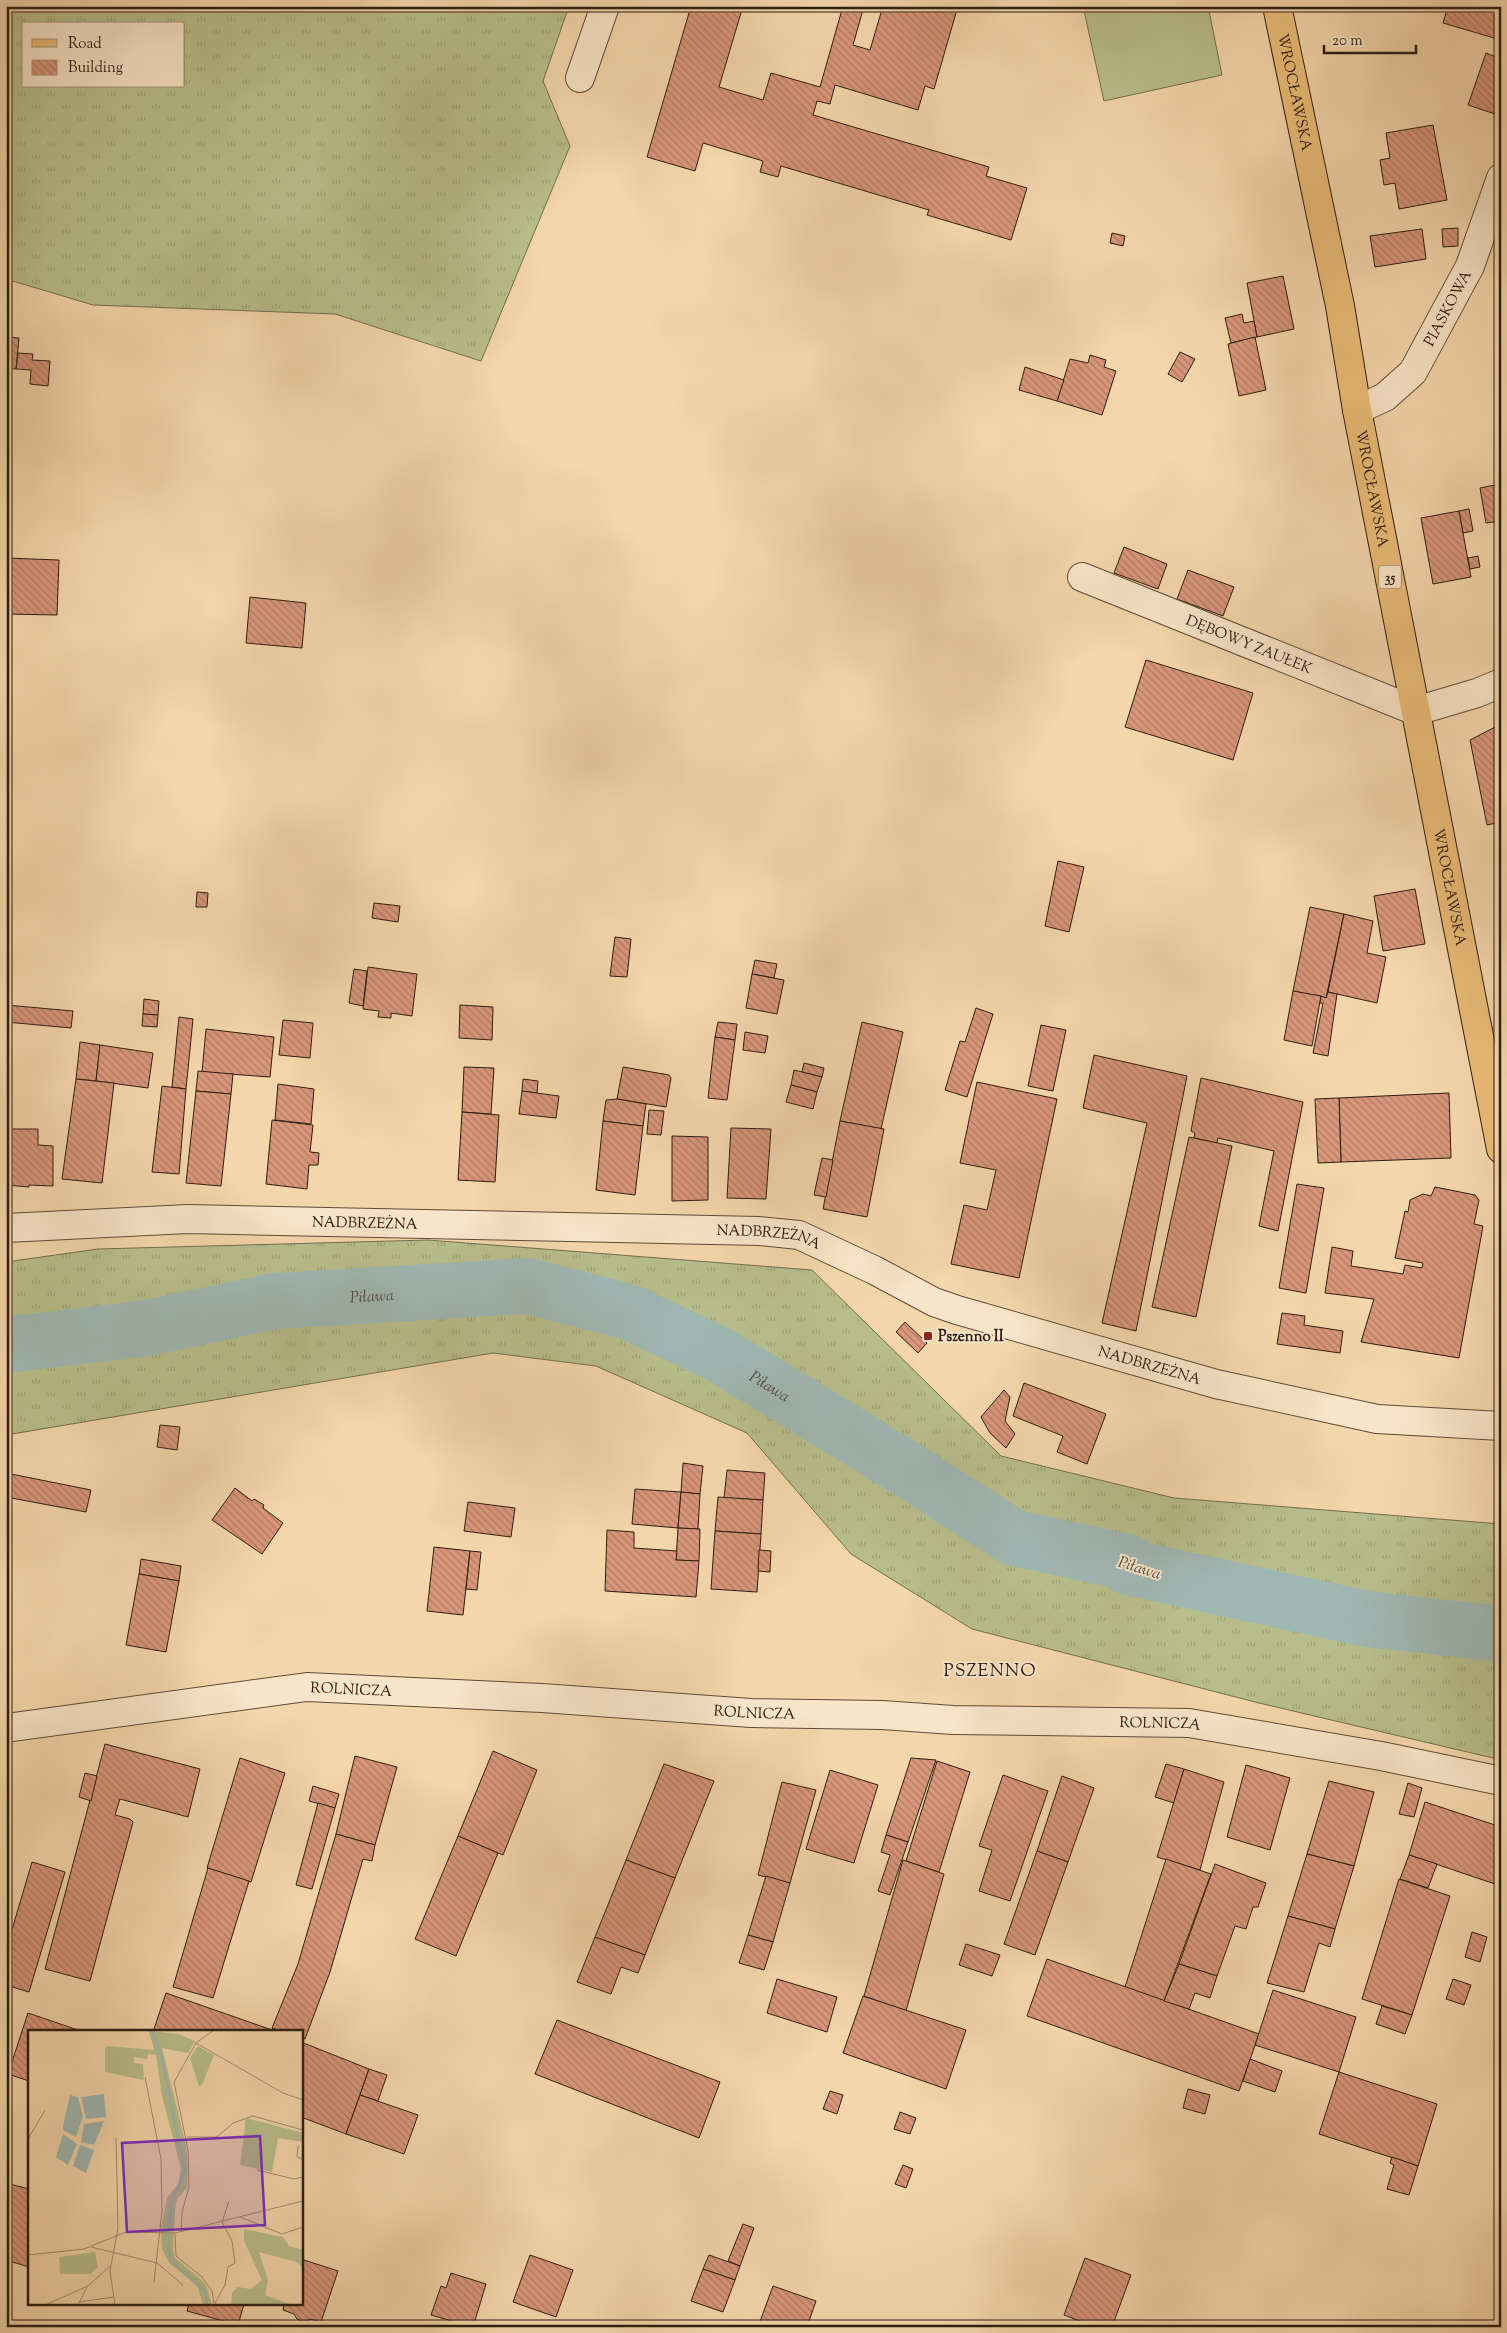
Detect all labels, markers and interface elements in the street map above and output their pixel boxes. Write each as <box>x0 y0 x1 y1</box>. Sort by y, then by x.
legend <box>22 22 185 88</box>
scale bar <box>1324 22 1417 54</box>
text: 20 m <box>1332 31 1363 52</box>
street label: WROCŁAWSKA <box>1271 32 1316 153</box>
text: Road <box>68 34 102 55</box>
text: Building <box>68 58 123 79</box>
street label: PIASKOWA <box>1420 267 1478 351</box>
street label: WROCŁAWSKA <box>1349 428 1393 549</box>
road number: 35 <box>1379 566 1401 588</box>
street label: DĘBOWY ZAUŁEK <box>1182 611 1315 680</box>
street label: WROCŁAWSKA <box>1427 827 1470 948</box>
street label: NADBRZEŻNA <box>311 1213 418 1236</box>
street label: NADBRZEŻNA <box>716 1221 824 1256</box>
water label: Piława <box>349 1285 395 1311</box>
place label: Pszenno II <box>938 1327 1004 1348</box>
marker: Pszenno II <box>922 1330 934 1342</box>
street label: NADBRZEŻNA <box>1095 1342 1203 1391</box>
water label: Piława <box>744 1366 794 1409</box>
water label: Piława <box>1115 1552 1164 1587</box>
district label: PSZENNO <box>944 1659 1036 1685</box>
street label: ROLNICZA <box>310 1678 392 1703</box>
street label: ROLNICZA <box>713 1701 795 1726</box>
street label: ROLNICZA <box>1119 1713 1202 1737</box>
inset map <box>28 2030 302 2306</box>

